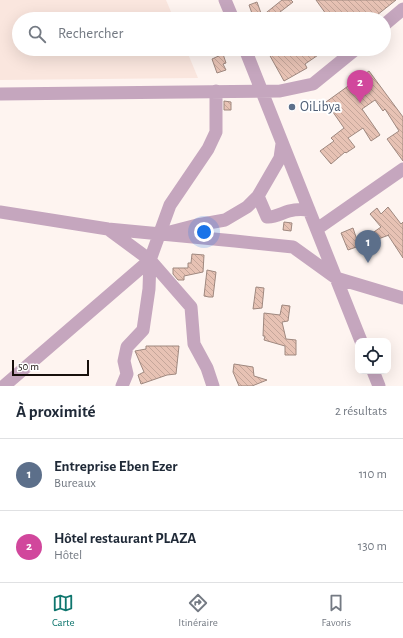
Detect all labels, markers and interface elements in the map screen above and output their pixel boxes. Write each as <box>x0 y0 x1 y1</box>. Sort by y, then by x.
search box <box>12 12 391 56</box>
icon: search <box>26 23 48 45</box>
text: Rechercher <box>58 26 123 41</box>
pin: 2 <box>347 70 373 103</box>
place label: OiLibya <box>300 100 341 114</box>
marker: OiLibya <box>287 102 297 112</box>
your location <box>194 222 214 242</box>
pin: 1 <box>355 230 381 263</box>
map controls <box>355 338 391 374</box>
button: locate <box>355 338 391 374</box>
scale bar <box>12 358 89 377</box>
text: 50 m <box>18 361 39 372</box>
text: À proximité <box>16 403 96 420</box>
text: 2 résultats <box>335 405 387 418</box>
text: Entreprise Eben Ezer <box>54 459 178 474</box>
text: 1 <box>27 468 31 481</box>
text: 110 m <box>359 468 387 481</box>
text: Bureaux <box>54 477 96 490</box>
text: Hôtel restaurant PLAZA <box>54 531 196 546</box>
text: 2 <box>26 540 32 553</box>
text: 130 m <box>358 540 387 553</box>
text: Hôtel <box>54 549 82 562</box>
tab: Carte <box>52 592 75 629</box>
tab: Itinéraire <box>178 592 218 629</box>
tab: Favoris <box>322 592 351 629</box>

